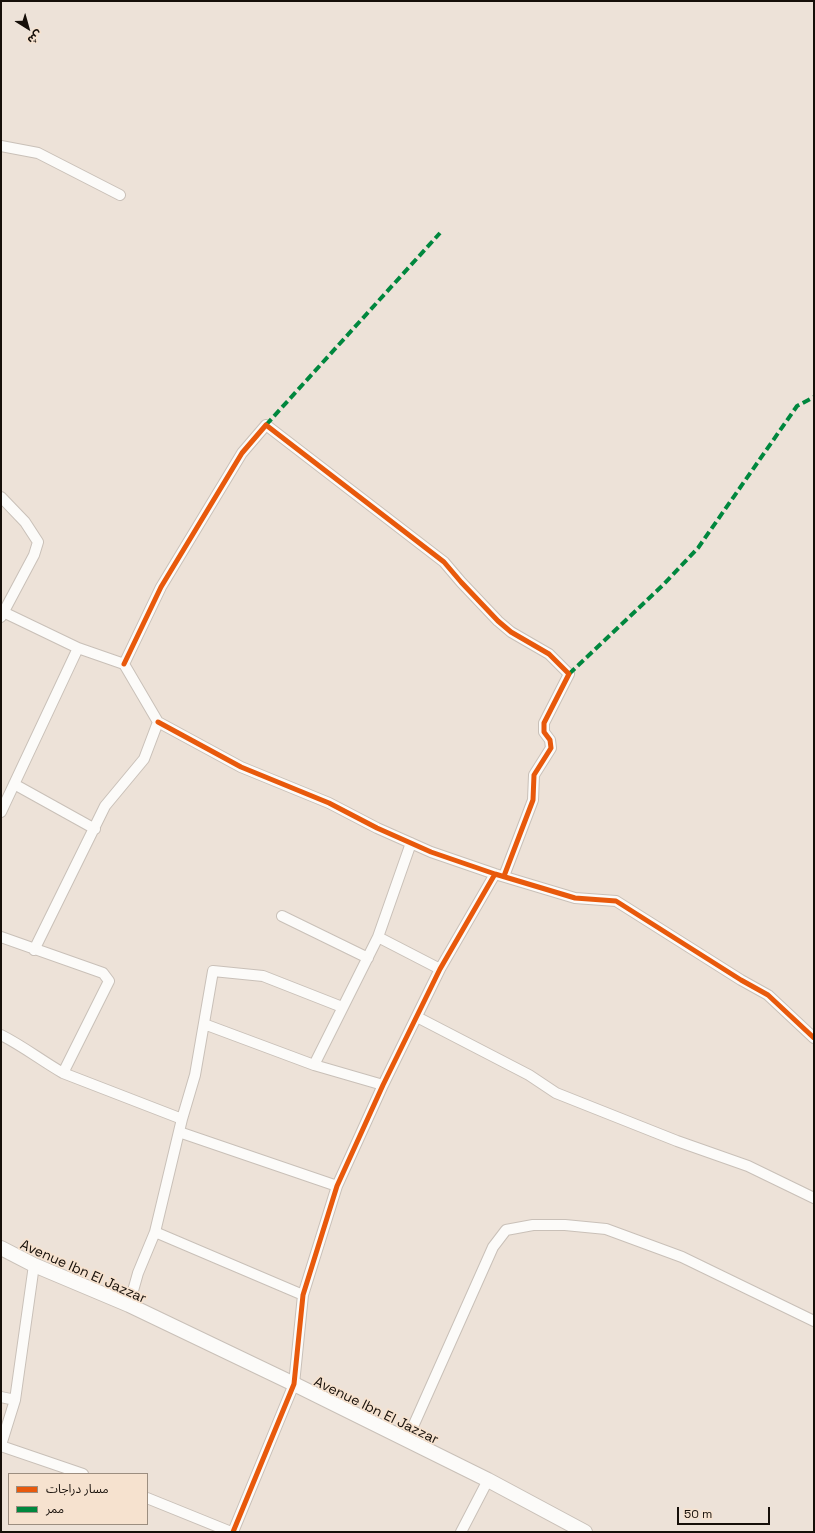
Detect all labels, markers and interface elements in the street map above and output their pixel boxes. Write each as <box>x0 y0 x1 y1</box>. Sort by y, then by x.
north arrow <box>8 8 48 48</box>
text: ش <box>25 27 45 48</box>
street label: Avenue Ibn El Jazzar <box>17 1237 149 1307</box>
street label: Avenue Ibn El Jazzar <box>311 1374 441 1448</box>
legend <box>8 1473 148 1525</box>
text: مسار دراجات <box>46 1481 109 1497</box>
scale bar <box>679 1499 772 1525</box>
text: ممر <box>46 1501 64 1517</box>
text: 50 m <box>684 1506 712 1522</box>

